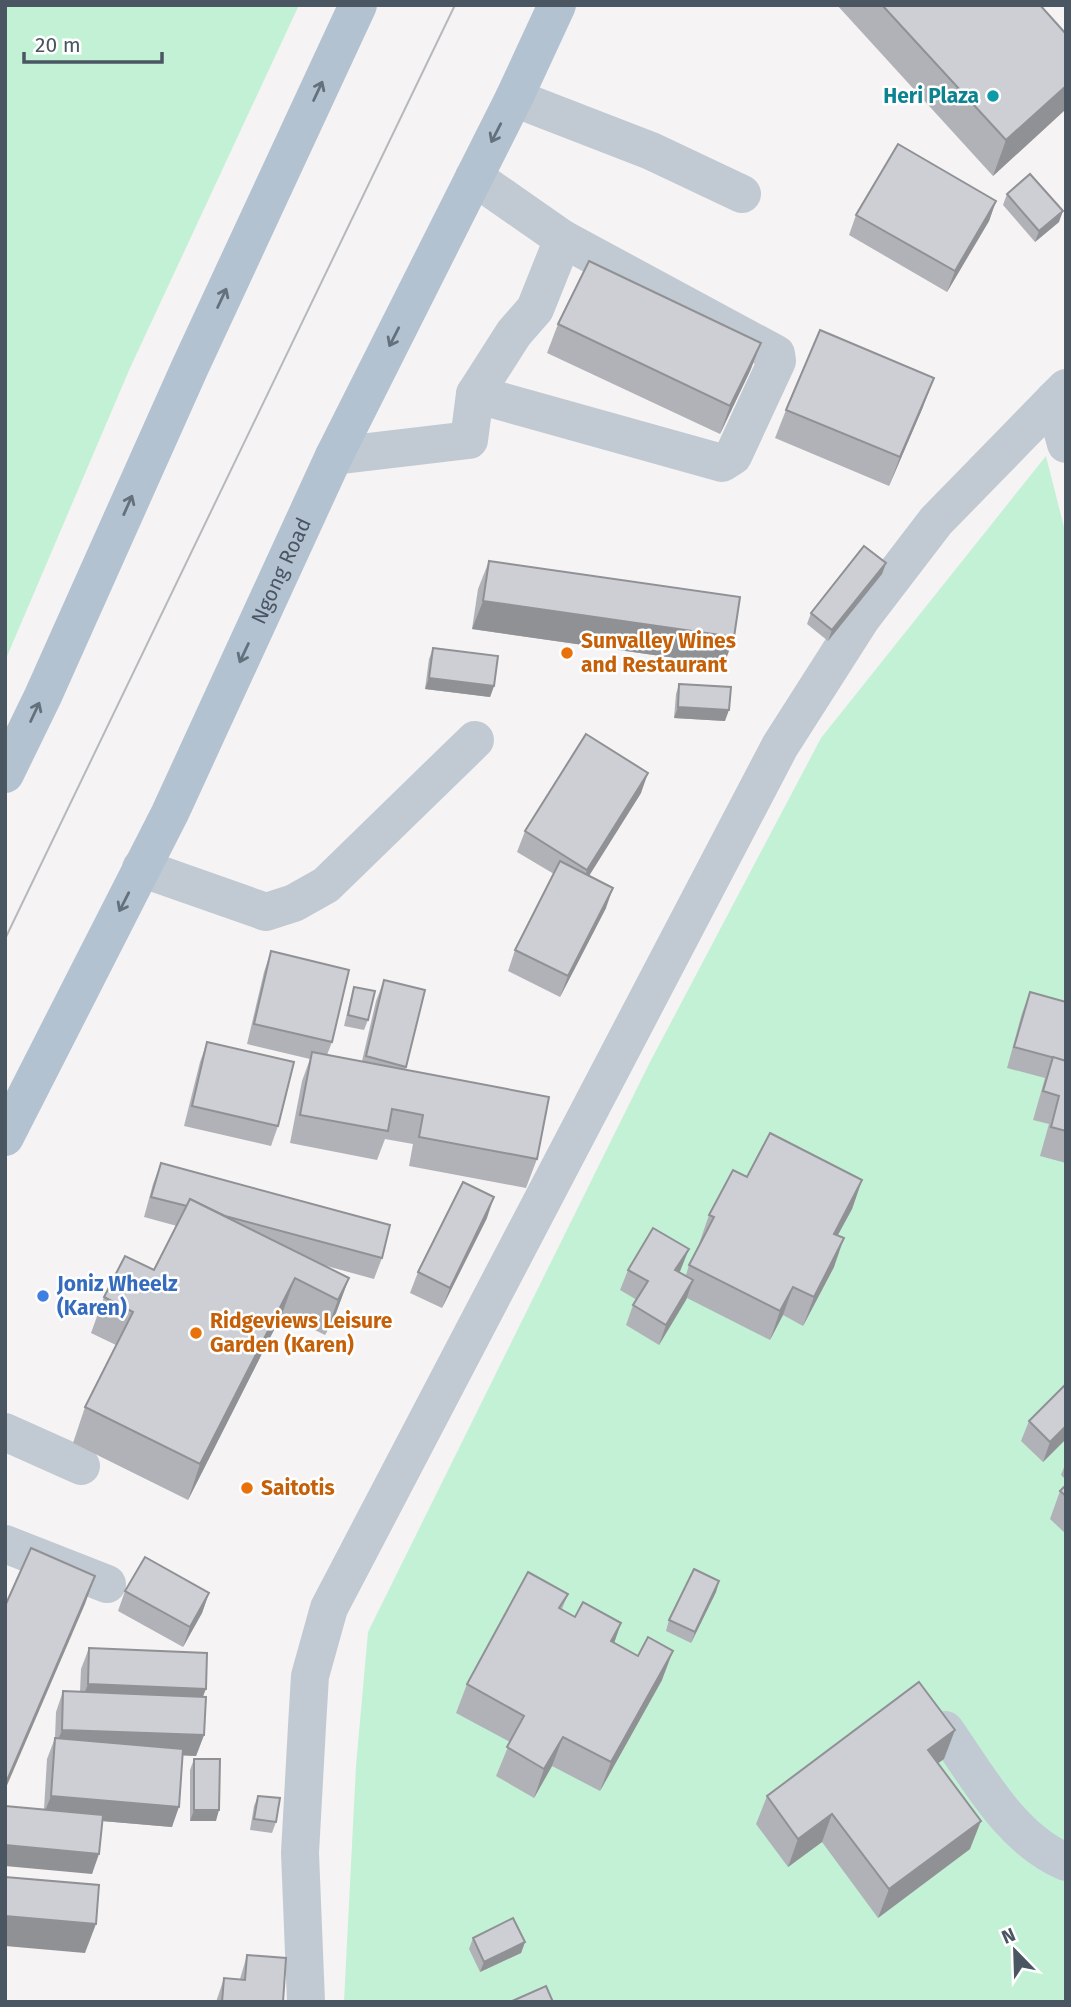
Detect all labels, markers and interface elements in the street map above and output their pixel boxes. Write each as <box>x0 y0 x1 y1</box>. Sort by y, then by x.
scale bar <box>24 21 163 65</box>
text: 20 m <box>35 32 81 58</box>
one-way arrow <box>312 81 325 102</box>
place label: Heri Plaza <box>883 83 979 109</box>
marker: Heri Plaza <box>985 88 1001 104</box>
one-way arrow <box>488 122 502 143</box>
one-way arrow <box>216 288 229 309</box>
one-way arrow <box>387 326 400 347</box>
one-way arrow <box>122 495 135 516</box>
street label: Ngong Road <box>246 513 317 628</box>
place label: Sunvalley Wines and Restaurant <box>581 628 736 678</box>
one-way arrow <box>237 642 250 663</box>
marker: Sunvalley Wines and Restaurant <box>559 645 575 661</box>
one-way arrow <box>29 702 42 724</box>
one-way arrow <box>117 891 131 912</box>
place label: Joniz Wheelz (Karen) <box>56 1271 178 1321</box>
marker: Joniz Wheelz (Karen) <box>35 1288 51 1304</box>
place label: Ridgeviews Leisure Garden (Karen) <box>210 1308 393 1358</box>
marker: Ridgeviews Leisure Garden (Karen) <box>188 1325 204 1341</box>
place label: Saitotis <box>261 1475 335 1501</box>
marker: Saitotis <box>239 1480 255 1496</box>
north arrow <box>980 1916 1050 1986</box>
text: N <box>998 1923 1019 1949</box>

